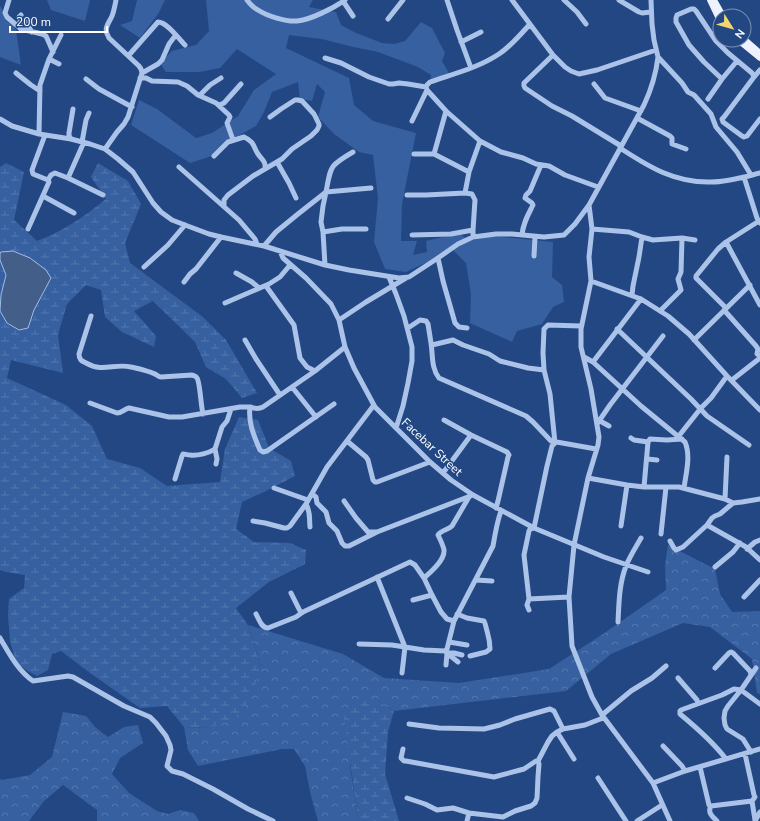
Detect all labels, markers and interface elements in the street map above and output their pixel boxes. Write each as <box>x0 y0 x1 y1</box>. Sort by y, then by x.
scale bar <box>10 8 107 34</box>
north arrow <box>712 8 752 48</box>
text: 200 m <box>16 14 51 30</box>
text: N <box>731 26 748 42</box>
street label: Facebar Street <box>398 415 467 480</box>

